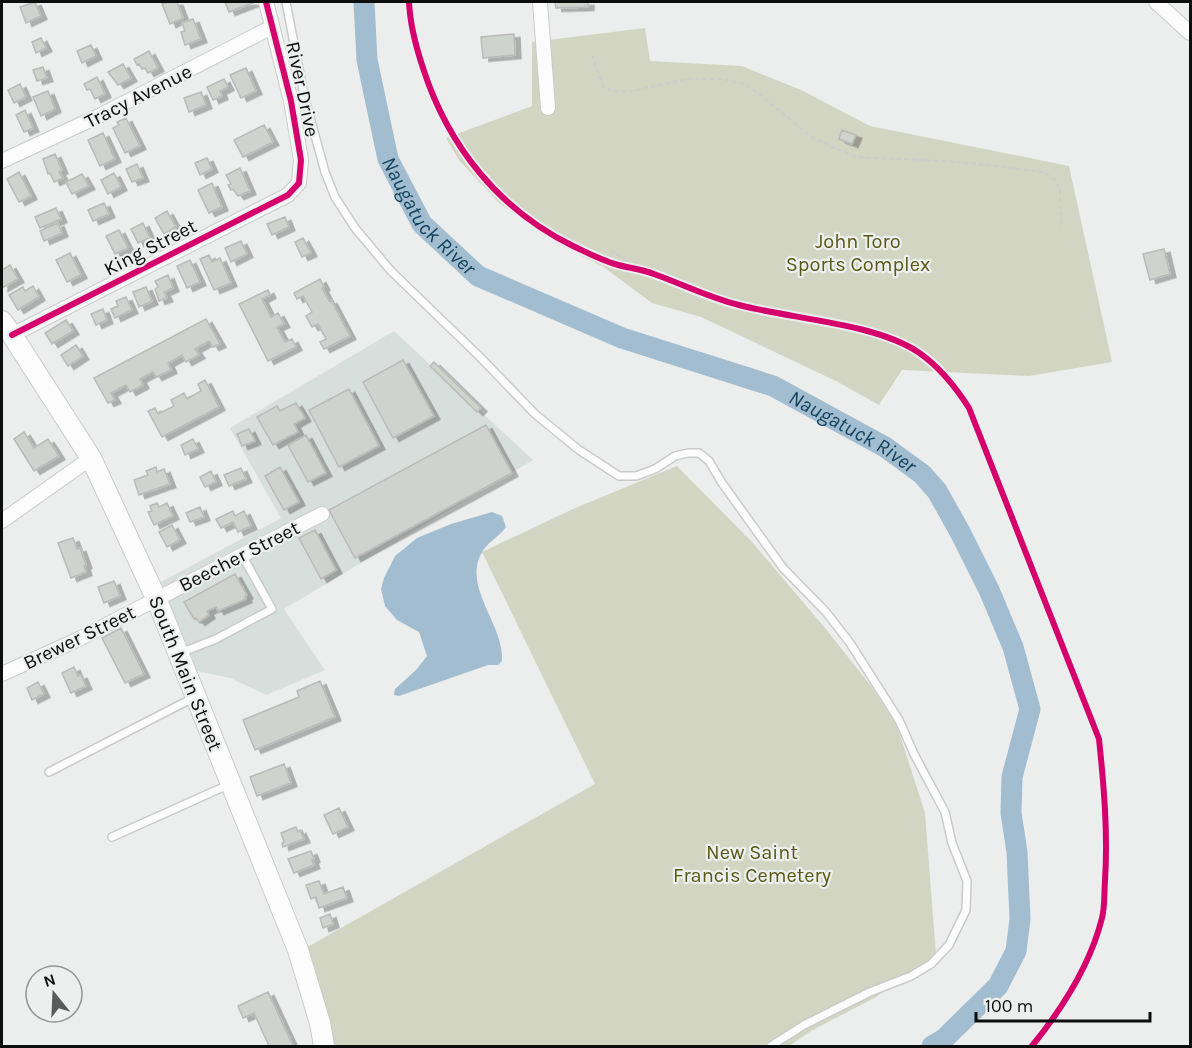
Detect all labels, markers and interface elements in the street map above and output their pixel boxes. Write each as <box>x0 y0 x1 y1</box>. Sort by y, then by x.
street label: River Drive <box>281 39 324 139</box>
street label: Tracy Avenue <box>81 60 196 133</box>
water label: Naugatuck River <box>377 153 481 280</box>
street label: King Street <box>100 214 201 281</box>
park label: John Toro Sports Complex <box>786 230 930 276</box>
water label: Naugatuck River <box>785 385 922 478</box>
street label: Beecher Street <box>175 516 304 597</box>
street label: South Main Street <box>144 592 227 754</box>
street label: Brewer Street <box>20 600 139 674</box>
park label: New Saint Francis Cemetery <box>673 841 831 887</box>
north arrow <box>24 964 84 1024</box>
text: N <box>41 969 58 991</box>
scale bar <box>976 985 1150 1023</box>
text: 100 m <box>985 995 1033 1017</box>

